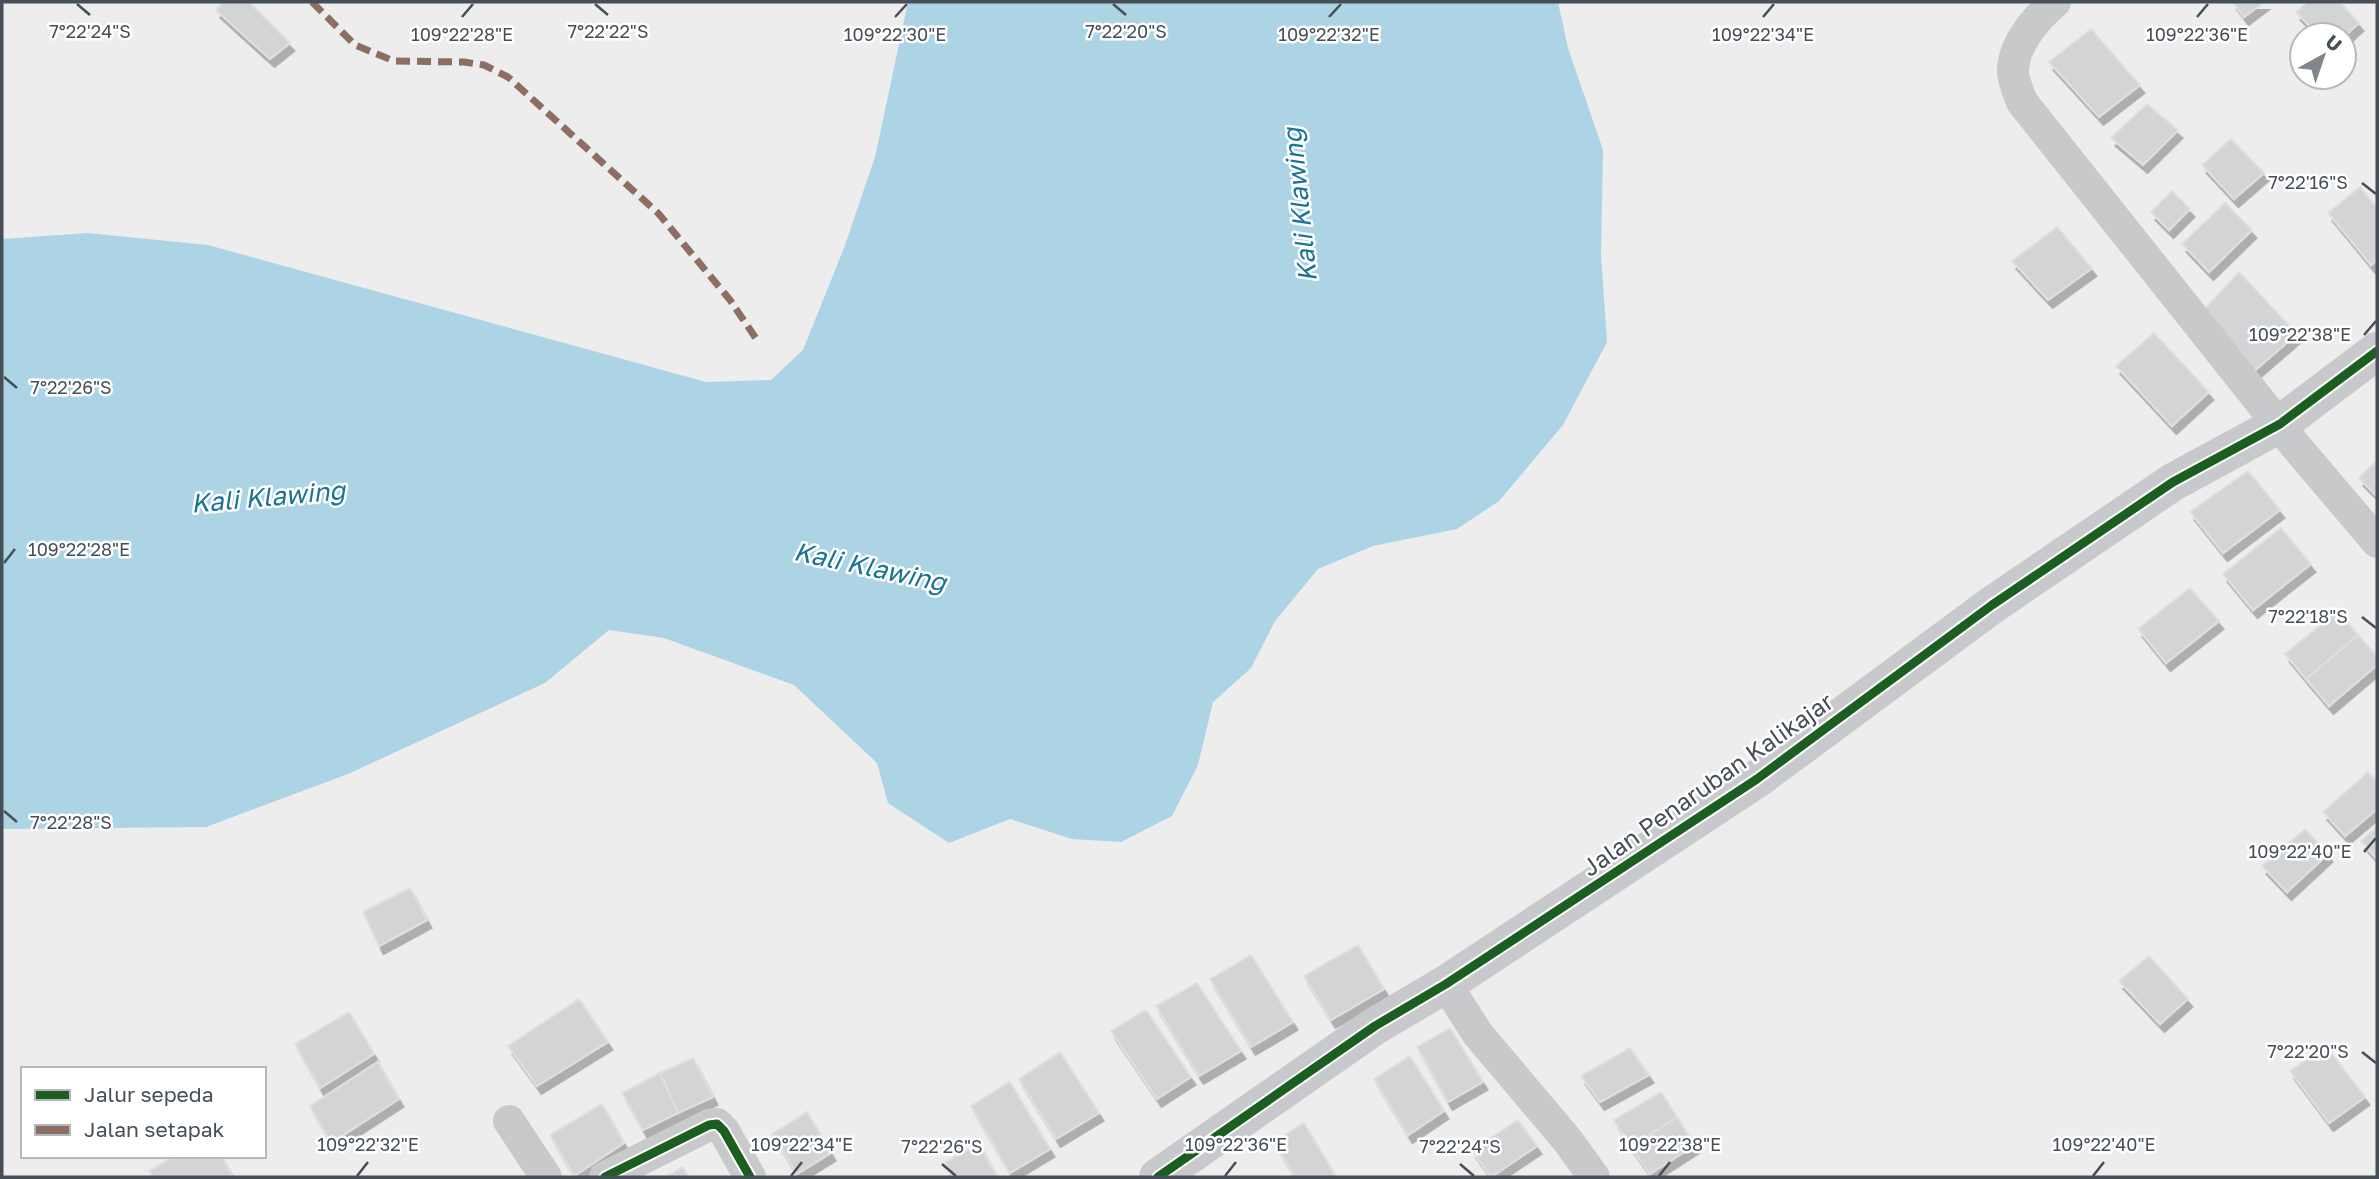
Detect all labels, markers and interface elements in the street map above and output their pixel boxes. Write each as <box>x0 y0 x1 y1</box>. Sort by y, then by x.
text: 7°22'24"S <box>49 20 131 42</box>
text: 7°22'22"S <box>568 20 648 42</box>
text: 7°22'20"S <box>1085 20 1167 42</box>
north arrow <box>2288 21 2358 91</box>
text: 109°22'28"E <box>411 23 513 45</box>
text: 109°22'30"E <box>844 23 946 45</box>
text: 109°22'32"E <box>1278 23 1380 45</box>
text: 109°22'34"E <box>1712 23 1814 45</box>
text: 109°22'36"E <box>2146 23 2248 45</box>
text: U <box>2322 29 2347 56</box>
water label: Kali Klawing <box>1276 125 1323 284</box>
text: 7°22'16"S <box>2268 171 2348 193</box>
text: 109°22'38"E <box>2249 323 2351 345</box>
text: 7°22'26"S <box>30 376 112 398</box>
water label: Kali Klawing <box>190 474 348 519</box>
water label: Kali Klawing <box>791 535 951 598</box>
text: 109°22'28"E <box>28 538 130 560</box>
text: 7°22'18"S <box>2268 605 2348 627</box>
street label: Jalan Penaruban Kalikajar <box>1576 686 1838 882</box>
text: 7°22'28"S <box>30 811 112 833</box>
text: 109°22'40"E <box>2249 840 2351 862</box>
text: 7°22'20"S <box>2267 1040 2349 1062</box>
legend <box>21 1067 266 1158</box>
text: Jalur sepeda <box>84 1081 214 1107</box>
text: Jalan setapak <box>84 1116 225 1142</box>
text: 109°22'32"E <box>317 1133 419 1155</box>
text: 109°22'34"E <box>751 1133 853 1155</box>
text: 109°22'36"E <box>1185 1133 1287 1155</box>
text: 109°22'38"E <box>1619 1133 1721 1155</box>
text: 109°22'40"E <box>2053 1133 2155 1155</box>
text: 7°22'26"S <box>901 1135 983 1157</box>
text: 7°22'24"S <box>1419 1135 1501 1157</box>

